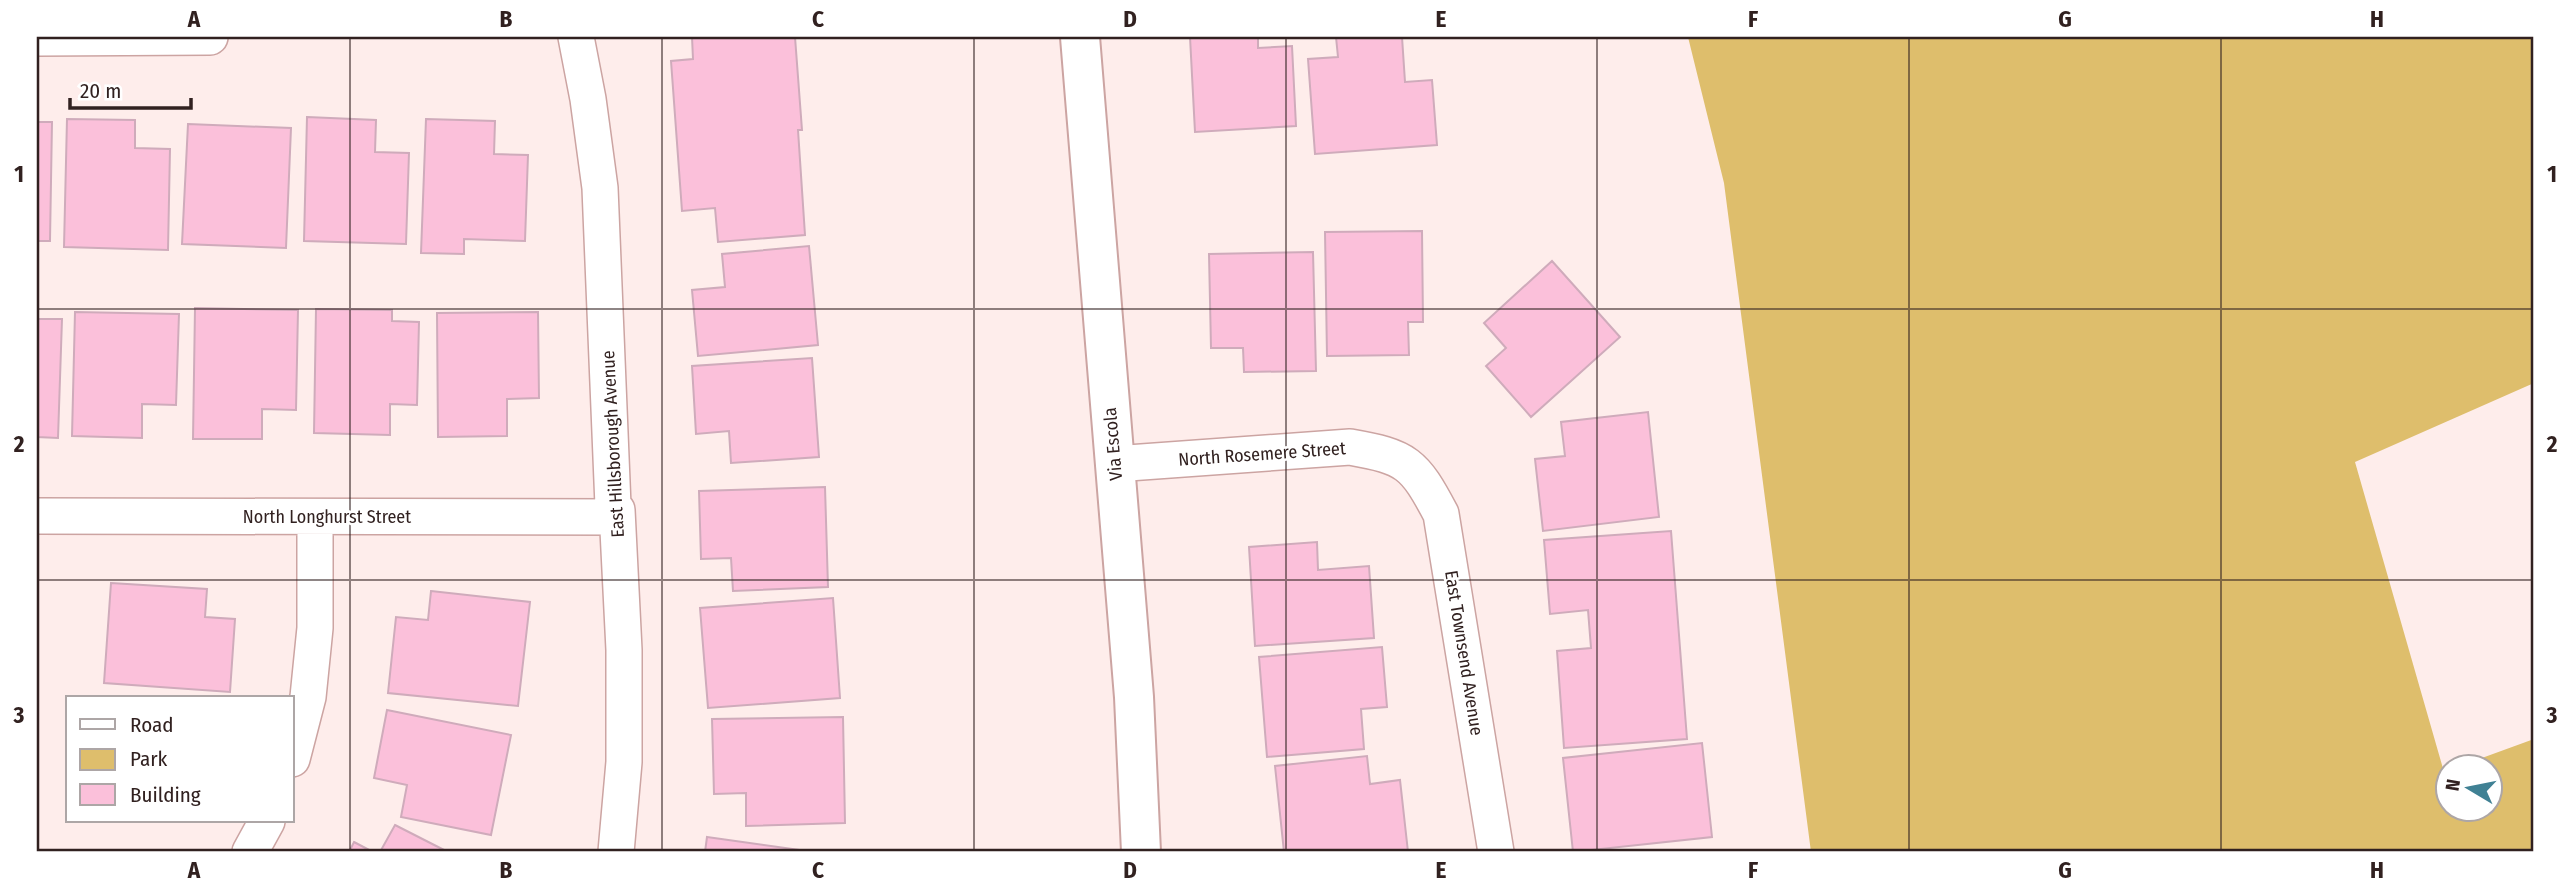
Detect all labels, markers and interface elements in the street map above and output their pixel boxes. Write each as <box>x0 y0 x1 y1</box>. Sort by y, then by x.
text: A <box>187 5 201 33</box>
text: B <box>500 5 513 33</box>
text: C <box>812 5 824 33</box>
text: D <box>1123 5 1137 33</box>
text: E <box>1436 5 1447 33</box>
text: F <box>1748 5 1758 33</box>
text: G <box>2058 5 2072 33</box>
text: H <box>2370 5 2384 33</box>
scale bar <box>70 66 191 110</box>
text: 20 m <box>80 78 121 104</box>
text: 1 <box>14 160 24 188</box>
text: 1 <box>2547 160 2557 188</box>
street label: East Hillsborough Avenue <box>597 350 629 538</box>
street label: Via Escola <box>1099 406 1127 481</box>
text: 2 <box>13 430 25 458</box>
text: 2 <box>2546 430 2558 458</box>
street label: North Rosemere Street <box>1178 437 1347 471</box>
street label: North Longhurst Street <box>243 506 411 528</box>
street label: East Townsend Avenue <box>1440 569 1488 737</box>
legend <box>66 696 294 822</box>
text: 3 <box>13 701 25 729</box>
text: 3 <box>2546 701 2558 729</box>
text: Road <box>130 712 174 738</box>
text: Park <box>130 746 168 772</box>
north arrow <box>2434 752 2504 822</box>
text: N <box>2440 778 2465 793</box>
text: Building <box>130 782 201 808</box>
text: A <box>187 856 201 884</box>
text: B <box>500 856 513 884</box>
text: C <box>812 856 824 884</box>
text: D <box>1123 856 1137 884</box>
text: E <box>1436 856 1447 884</box>
text: F <box>1748 856 1758 884</box>
text: G <box>2058 856 2072 884</box>
text: H <box>2370 856 2384 884</box>

